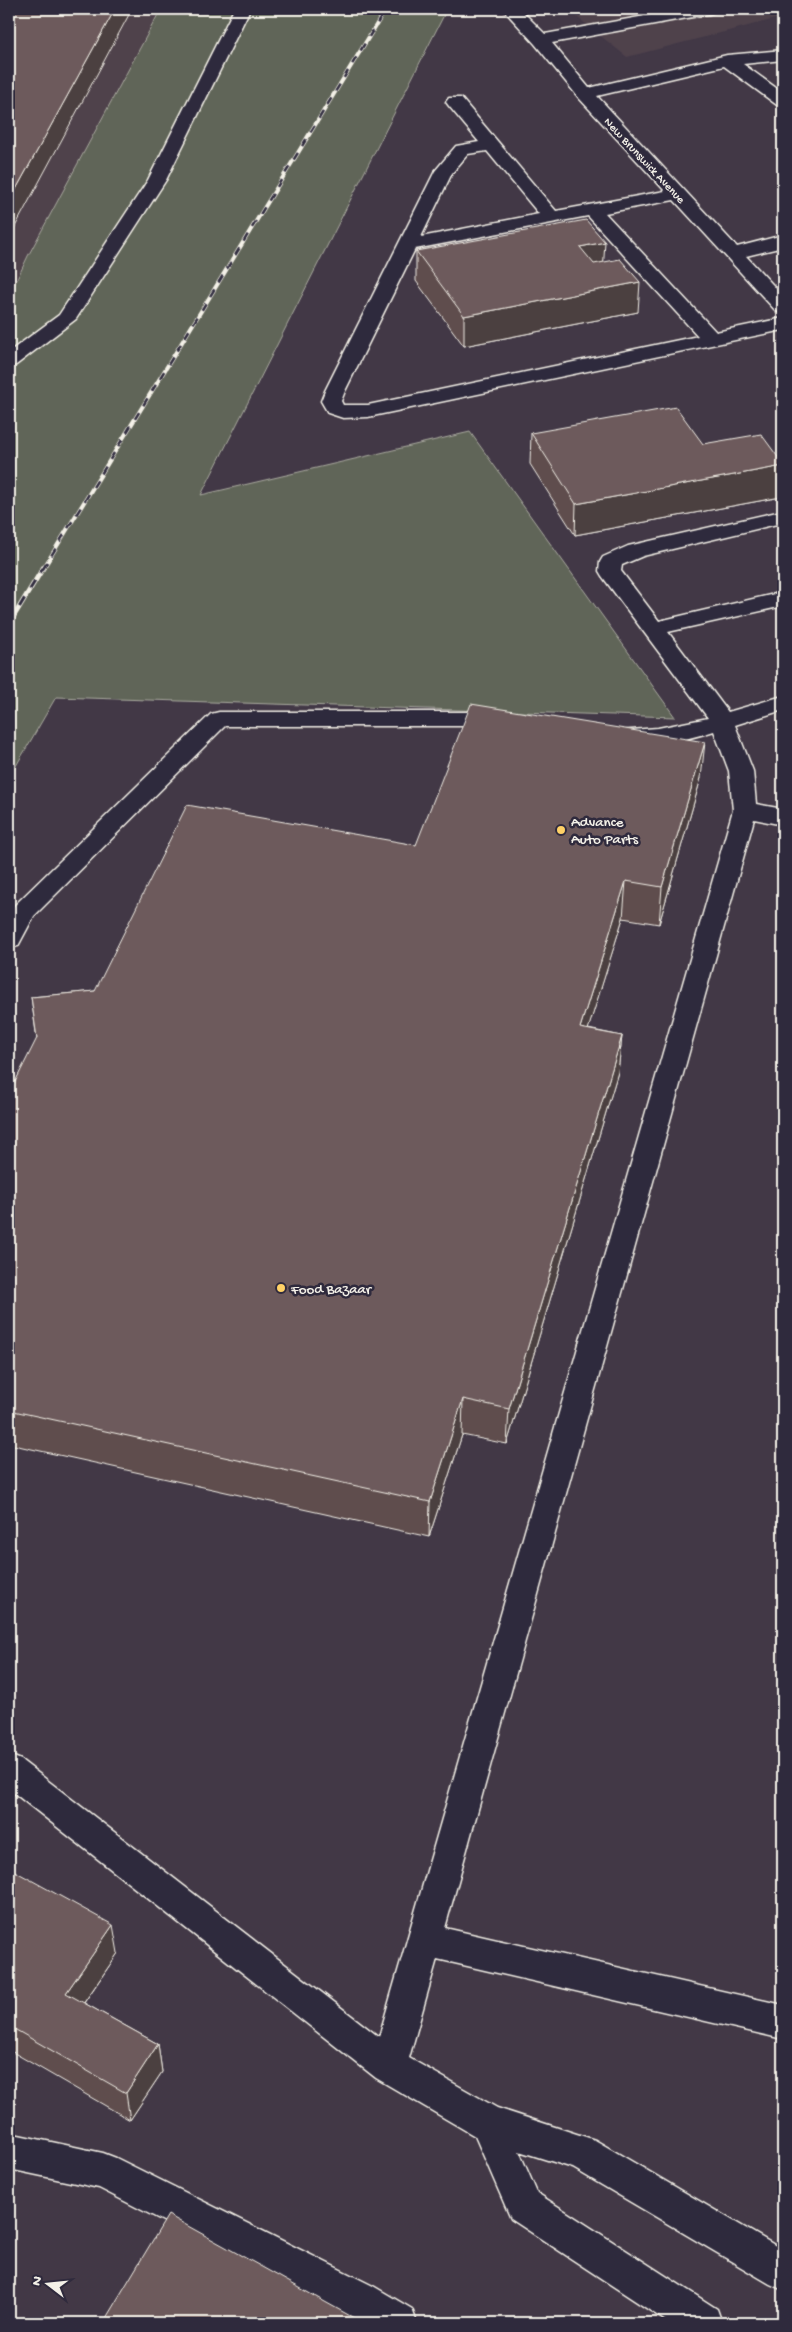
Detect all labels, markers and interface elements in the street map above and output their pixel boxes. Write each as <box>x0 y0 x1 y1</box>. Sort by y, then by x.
street label: New Brunswick Avenue <box>600 115 688 208</box>
place label: Advance Auto Parts <box>571 814 638 849</box>
marker: Advance Auto Parts <box>555 824 567 836</box>
place label: Food Bazaar <box>290 1281 373 1299</box>
marker: Food Bazaar <box>275 1282 287 1294</box>
north arrow <box>22 2260 72 2310</box>
text: N <box>28 2274 47 2288</box>

